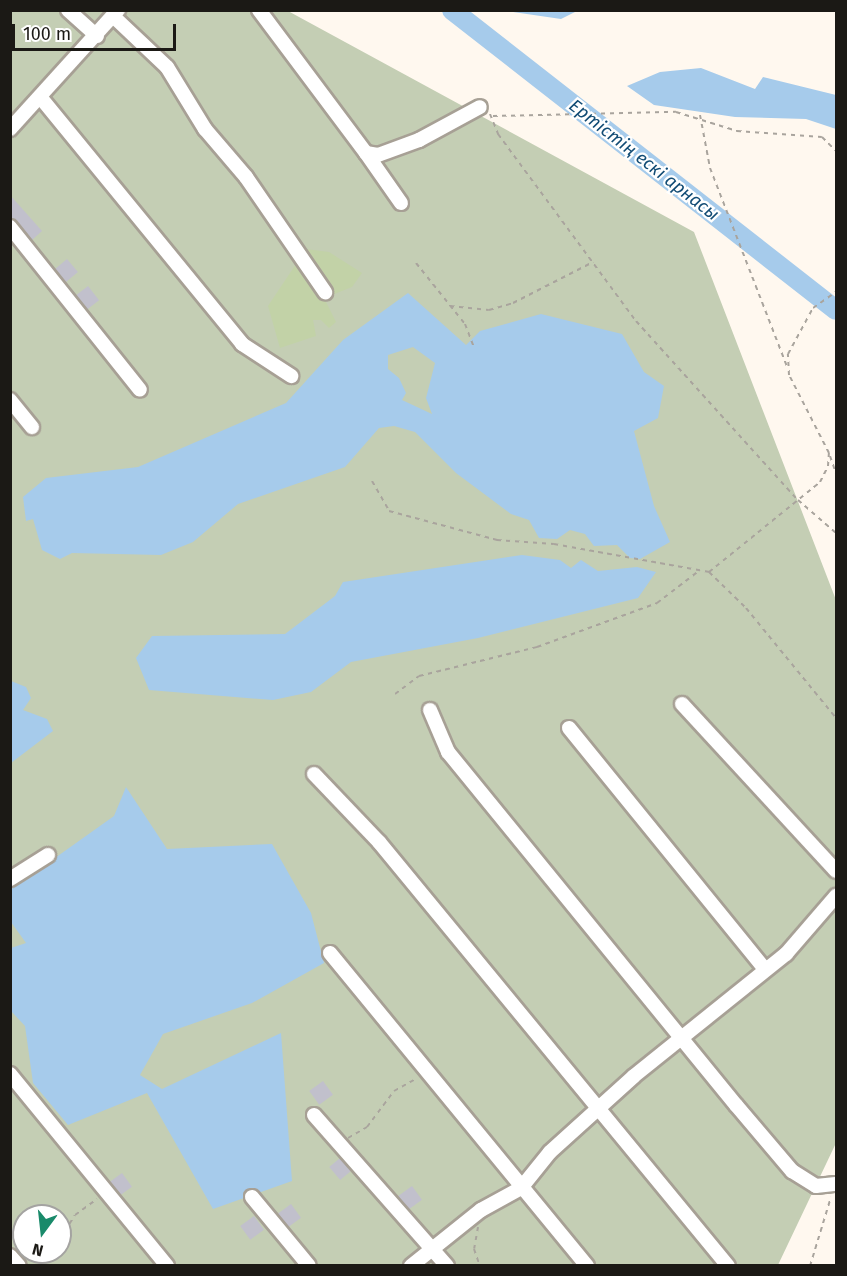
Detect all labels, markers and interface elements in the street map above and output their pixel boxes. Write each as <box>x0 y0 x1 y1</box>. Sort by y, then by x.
scale bar <box>15 12 178 50</box>
text: 100 m <box>23 23 71 45</box>
water label: Ертістің ескі арнасы <box>565 95 723 225</box>
north arrow <box>12 1204 72 1264</box>
text: N <box>30 1239 45 1260</box>

